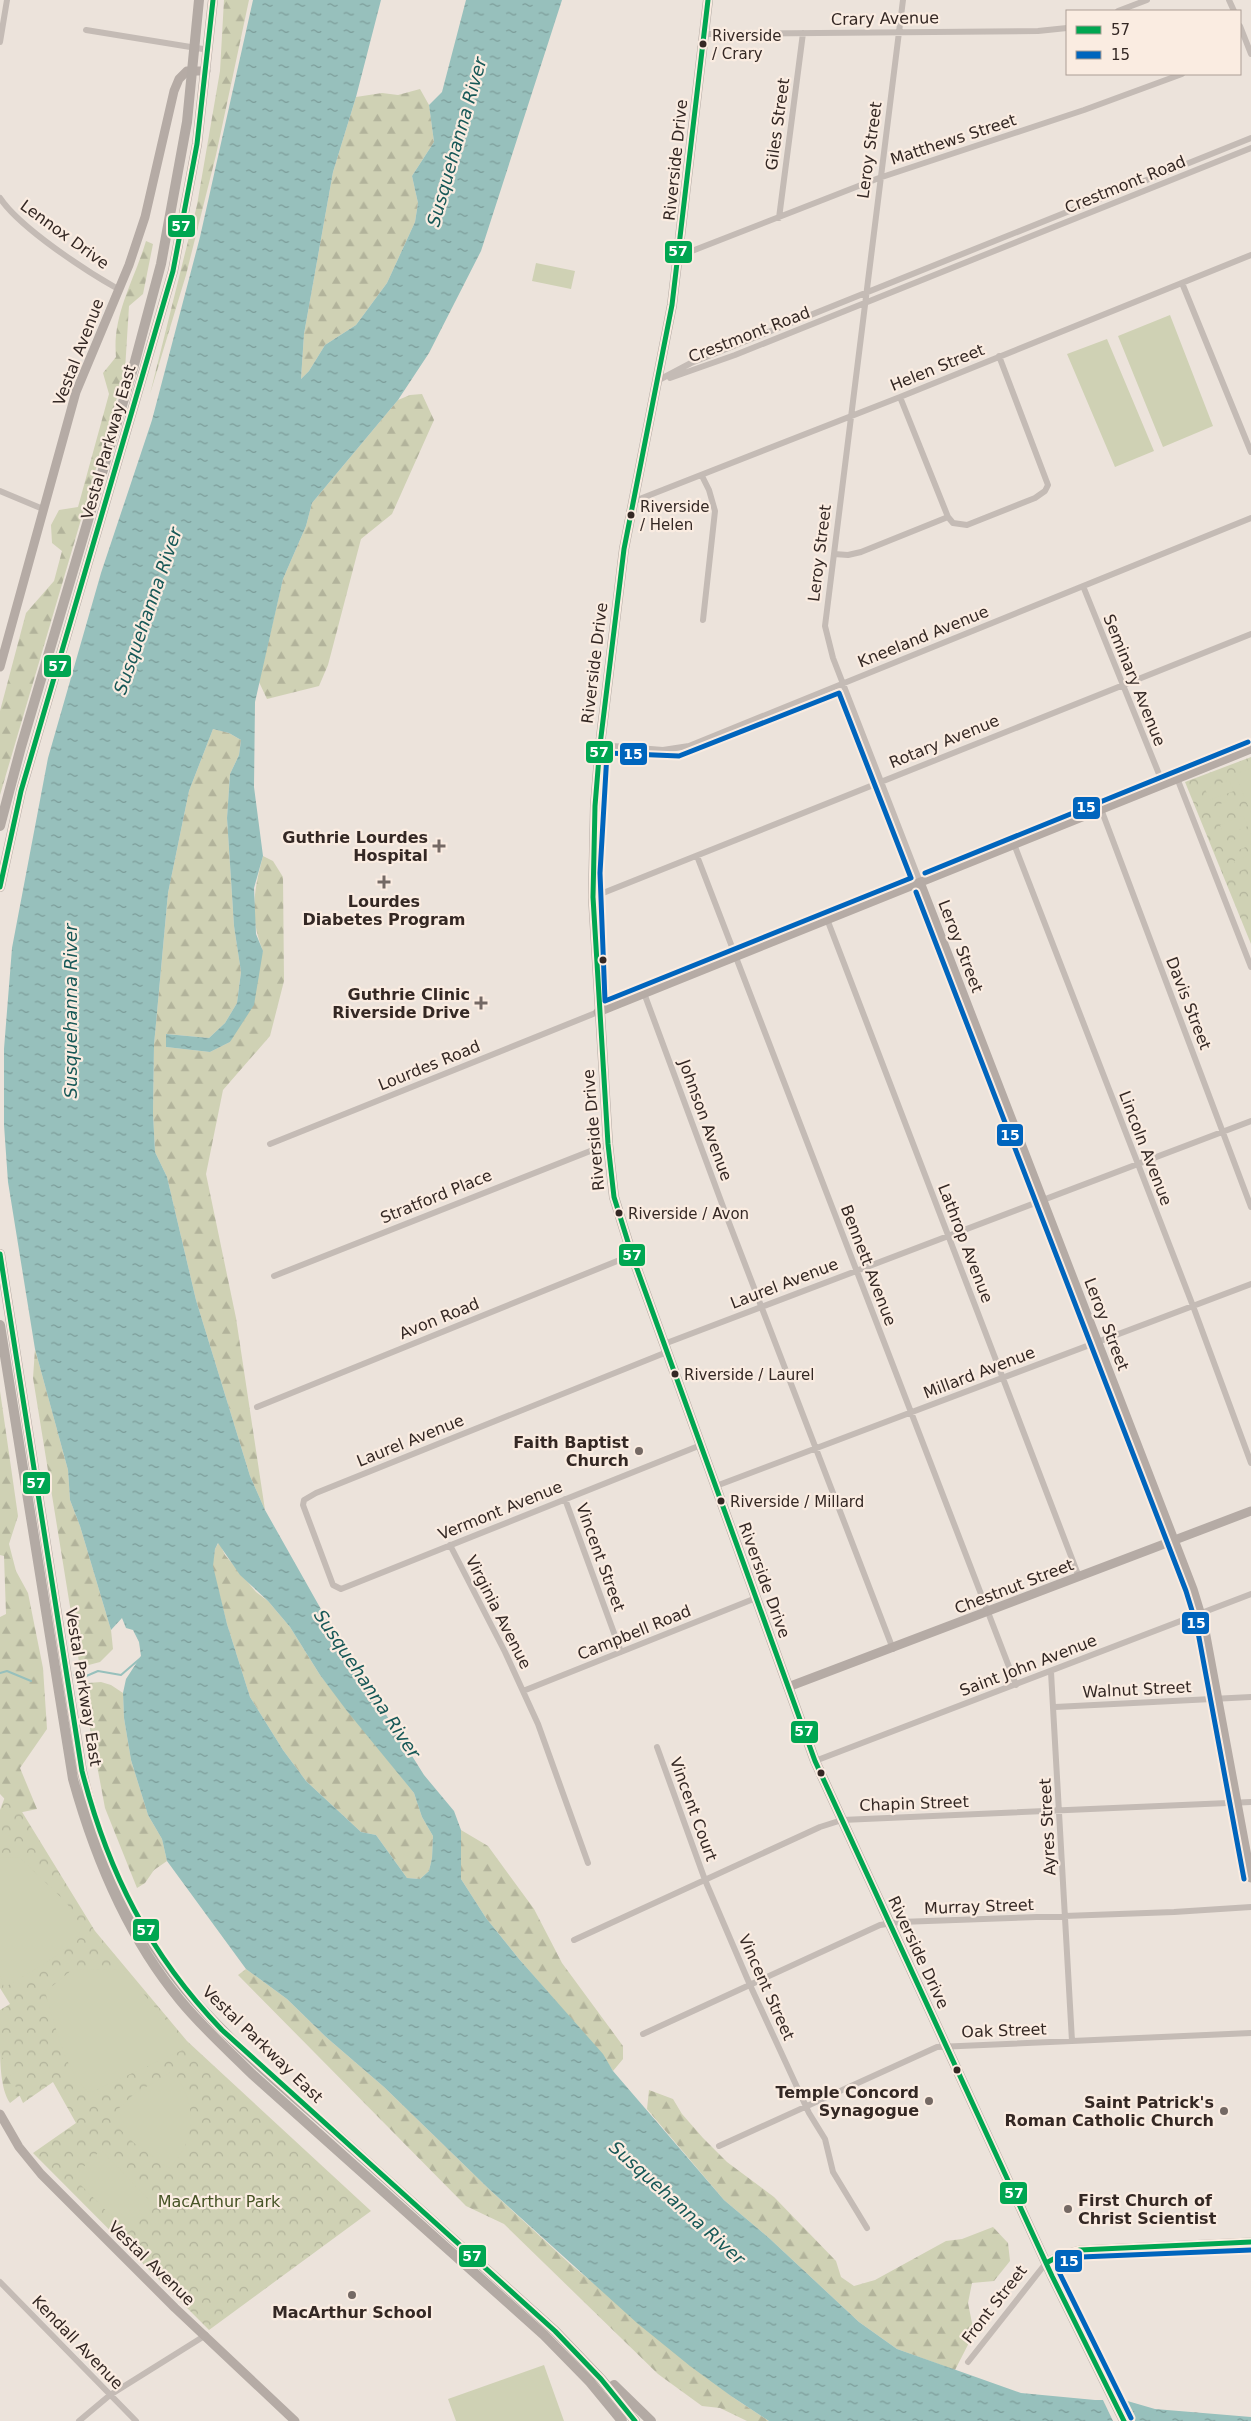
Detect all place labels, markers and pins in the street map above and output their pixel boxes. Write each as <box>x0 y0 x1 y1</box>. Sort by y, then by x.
place label: Riverside / Crary <box>712 27 782 63</box>
marker: Riverside / Crary <box>698 39 708 49</box>
place label: Riverside / Helen <box>640 498 710 534</box>
marker: Riverside / Helen <box>626 510 636 520</box>
place label: Guthrie Lourdes Hospital <box>282 828 428 865</box>
marker: Guthrie Lourdes Hospital <box>432 839 446 853</box>
marker: Lourdes Diabetes Program <box>377 875 391 889</box>
place label: Lourdes Diabetes Program <box>303 892 465 929</box>
unlabelled marker <box>598 955 608 965</box>
place label: Guthrie Clinic Riverside Drive <box>332 985 470 1022</box>
marker: Guthrie Clinic Riverside Drive <box>474 996 488 1010</box>
place label: Riverside / Avon <box>628 1205 749 1223</box>
marker: Riverside / Avon <box>614 1208 624 1218</box>
place label: Riverside / Laurel <box>684 1366 814 1384</box>
marker: Riverside / Laurel <box>670 1369 680 1379</box>
place label: Faith Baptist Church <box>513 1433 629 1470</box>
marker: Faith Baptist Church <box>633 1445 645 1457</box>
place label: Riverside / Millard <box>730 1493 864 1511</box>
marker: Riverside / Millard <box>716 1496 726 1506</box>
unlabelled marker <box>816 1768 826 1778</box>
unlabelled marker <box>952 2065 962 2075</box>
place label: Temple Concord Synagogue <box>775 2083 919 2120</box>
place label: Saint Patrick's Roman Catholic Church <box>1004 2093 1214 2130</box>
marker: Temple Concord Synagogue <box>923 2095 935 2107</box>
marker: Saint Patrick's Roman Catholic Church <box>1218 2105 1230 2117</box>
place label: First Church of Christ Scientist <box>1078 2191 1217 2228</box>
marker: First Church of Christ Scientist <box>1062 2203 1074 2215</box>
marker: MacArthur School <box>346 2289 358 2301</box>
place label: MacArthur School <box>272 2303 432 2322</box>

